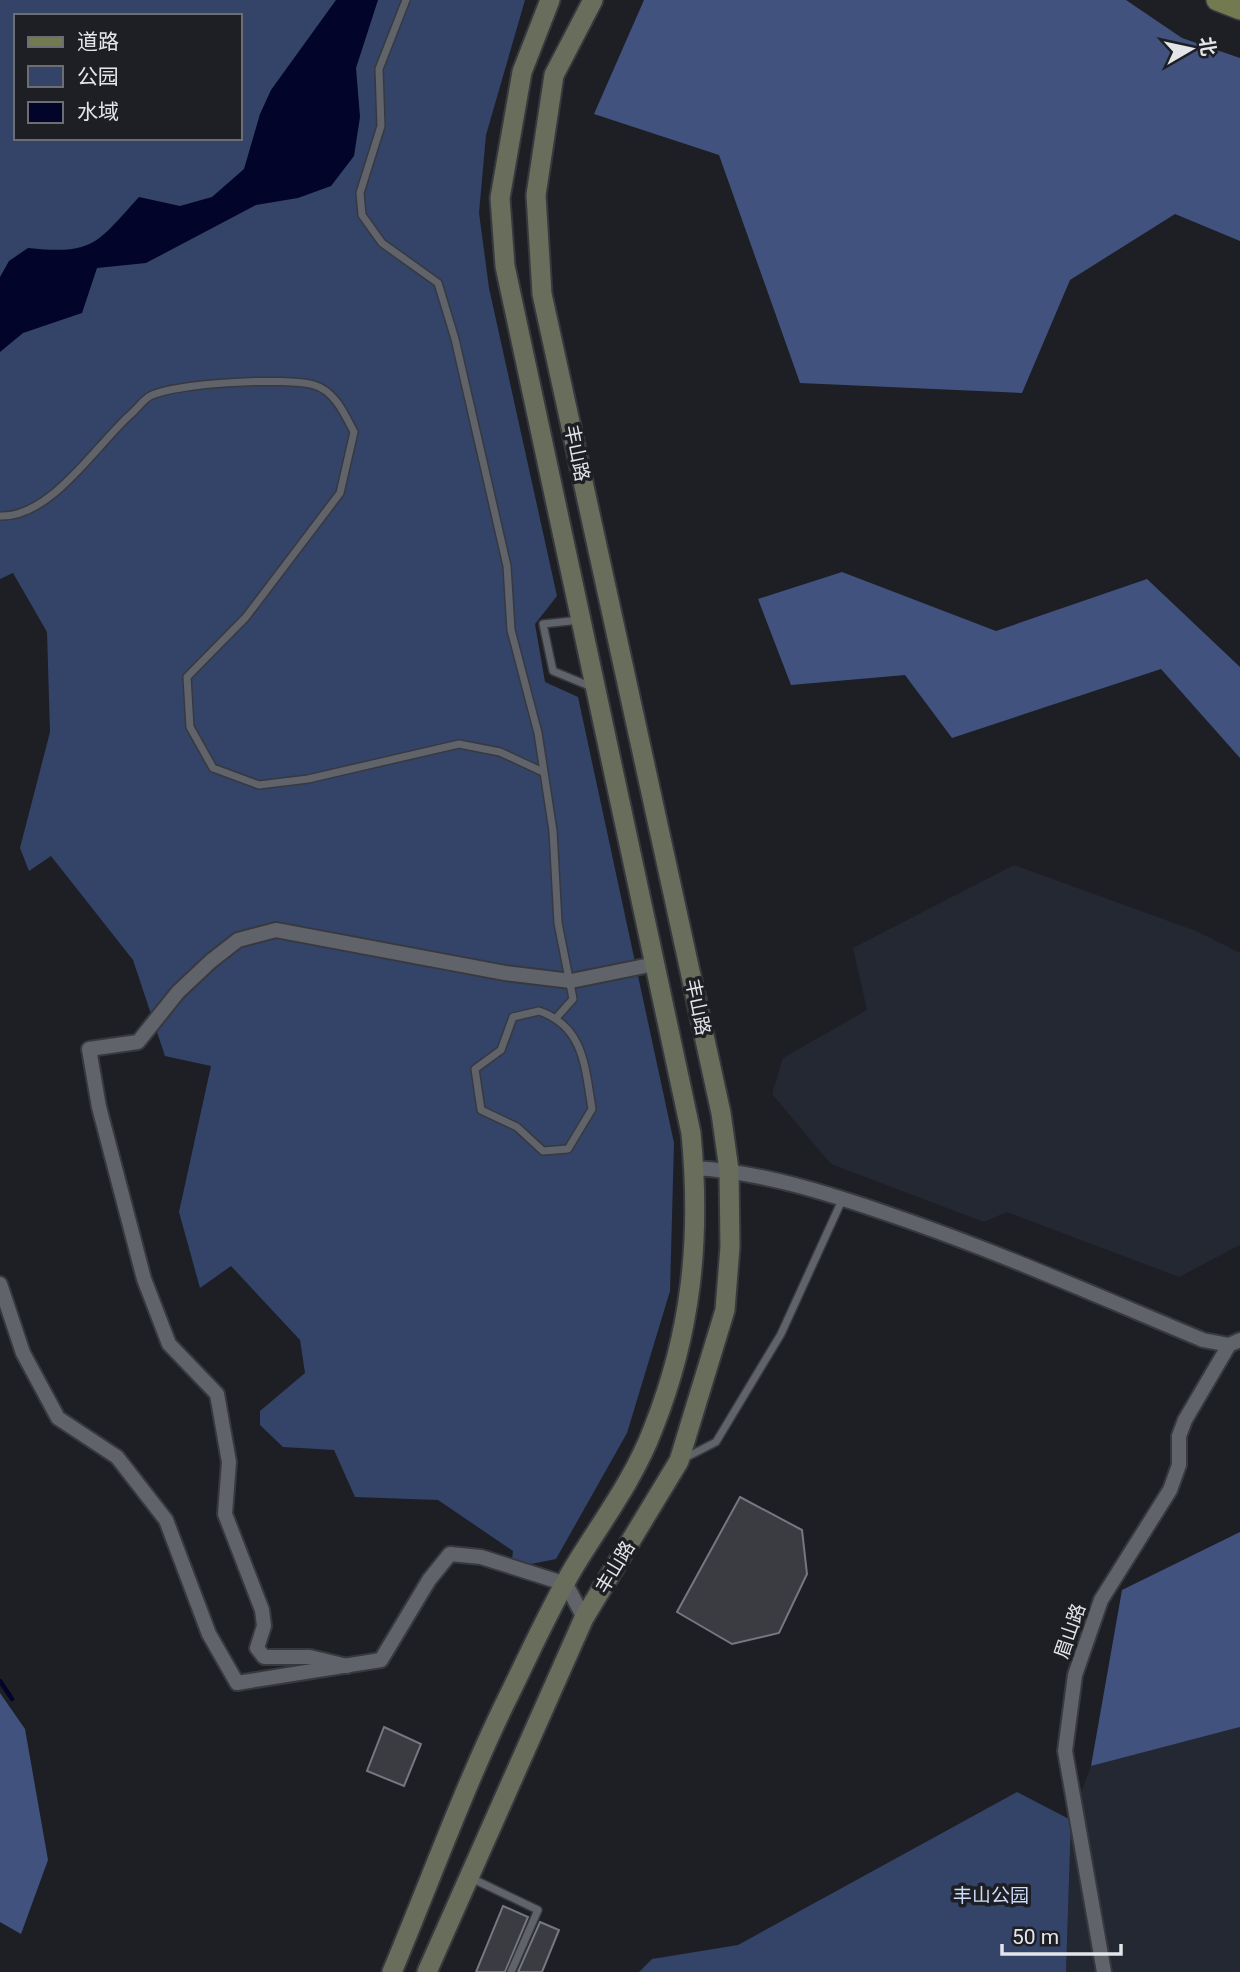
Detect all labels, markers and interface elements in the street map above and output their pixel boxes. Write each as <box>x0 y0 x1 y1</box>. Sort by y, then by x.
legend <box>14 14 242 140</box>
north arrow <box>1156 14 1226 84</box>
text: 道路 <box>77 30 119 54</box>
text: 北 <box>1194 35 1220 58</box>
text: 公园 <box>77 65 119 89</box>
text: 水域 <box>77 100 119 124</box>
street label: 丰山路 <box>560 423 594 483</box>
street label: 丰山路 <box>681 977 715 1037</box>
street label: 丰山路 <box>590 1537 640 1597</box>
street label: 眉山路 <box>1050 1600 1090 1662</box>
park label: 丰山公园 <box>953 1884 1029 1907</box>
scale bar <box>1002 1912 1121 1956</box>
text: 50 m <box>1012 1925 1059 1949</box>

